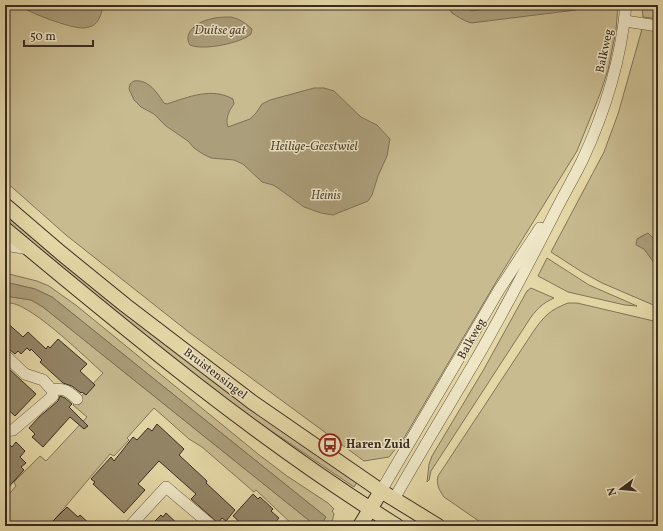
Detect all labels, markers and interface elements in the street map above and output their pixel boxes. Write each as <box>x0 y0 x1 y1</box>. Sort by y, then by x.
scale bar <box>24 22 93 48</box>
water label: Duitse gat <box>194 22 247 40</box>
street label: Balkweg <box>593 28 617 74</box>
text: 50 m <box>30 29 56 45</box>
water label: Heilige-Geestwiel <box>270 138 359 156</box>
park label: Heinis <box>311 188 341 204</box>
street label: Balkweg <box>454 316 490 362</box>
street label: Bruistensingel <box>180 345 251 404</box>
bus stop icon: Haren Zuid <box>317 432 343 458</box>
place label: Haren Zuid <box>346 437 411 453</box>
north arrow <box>601 469 641 509</box>
text: N <box>605 485 621 497</box>

